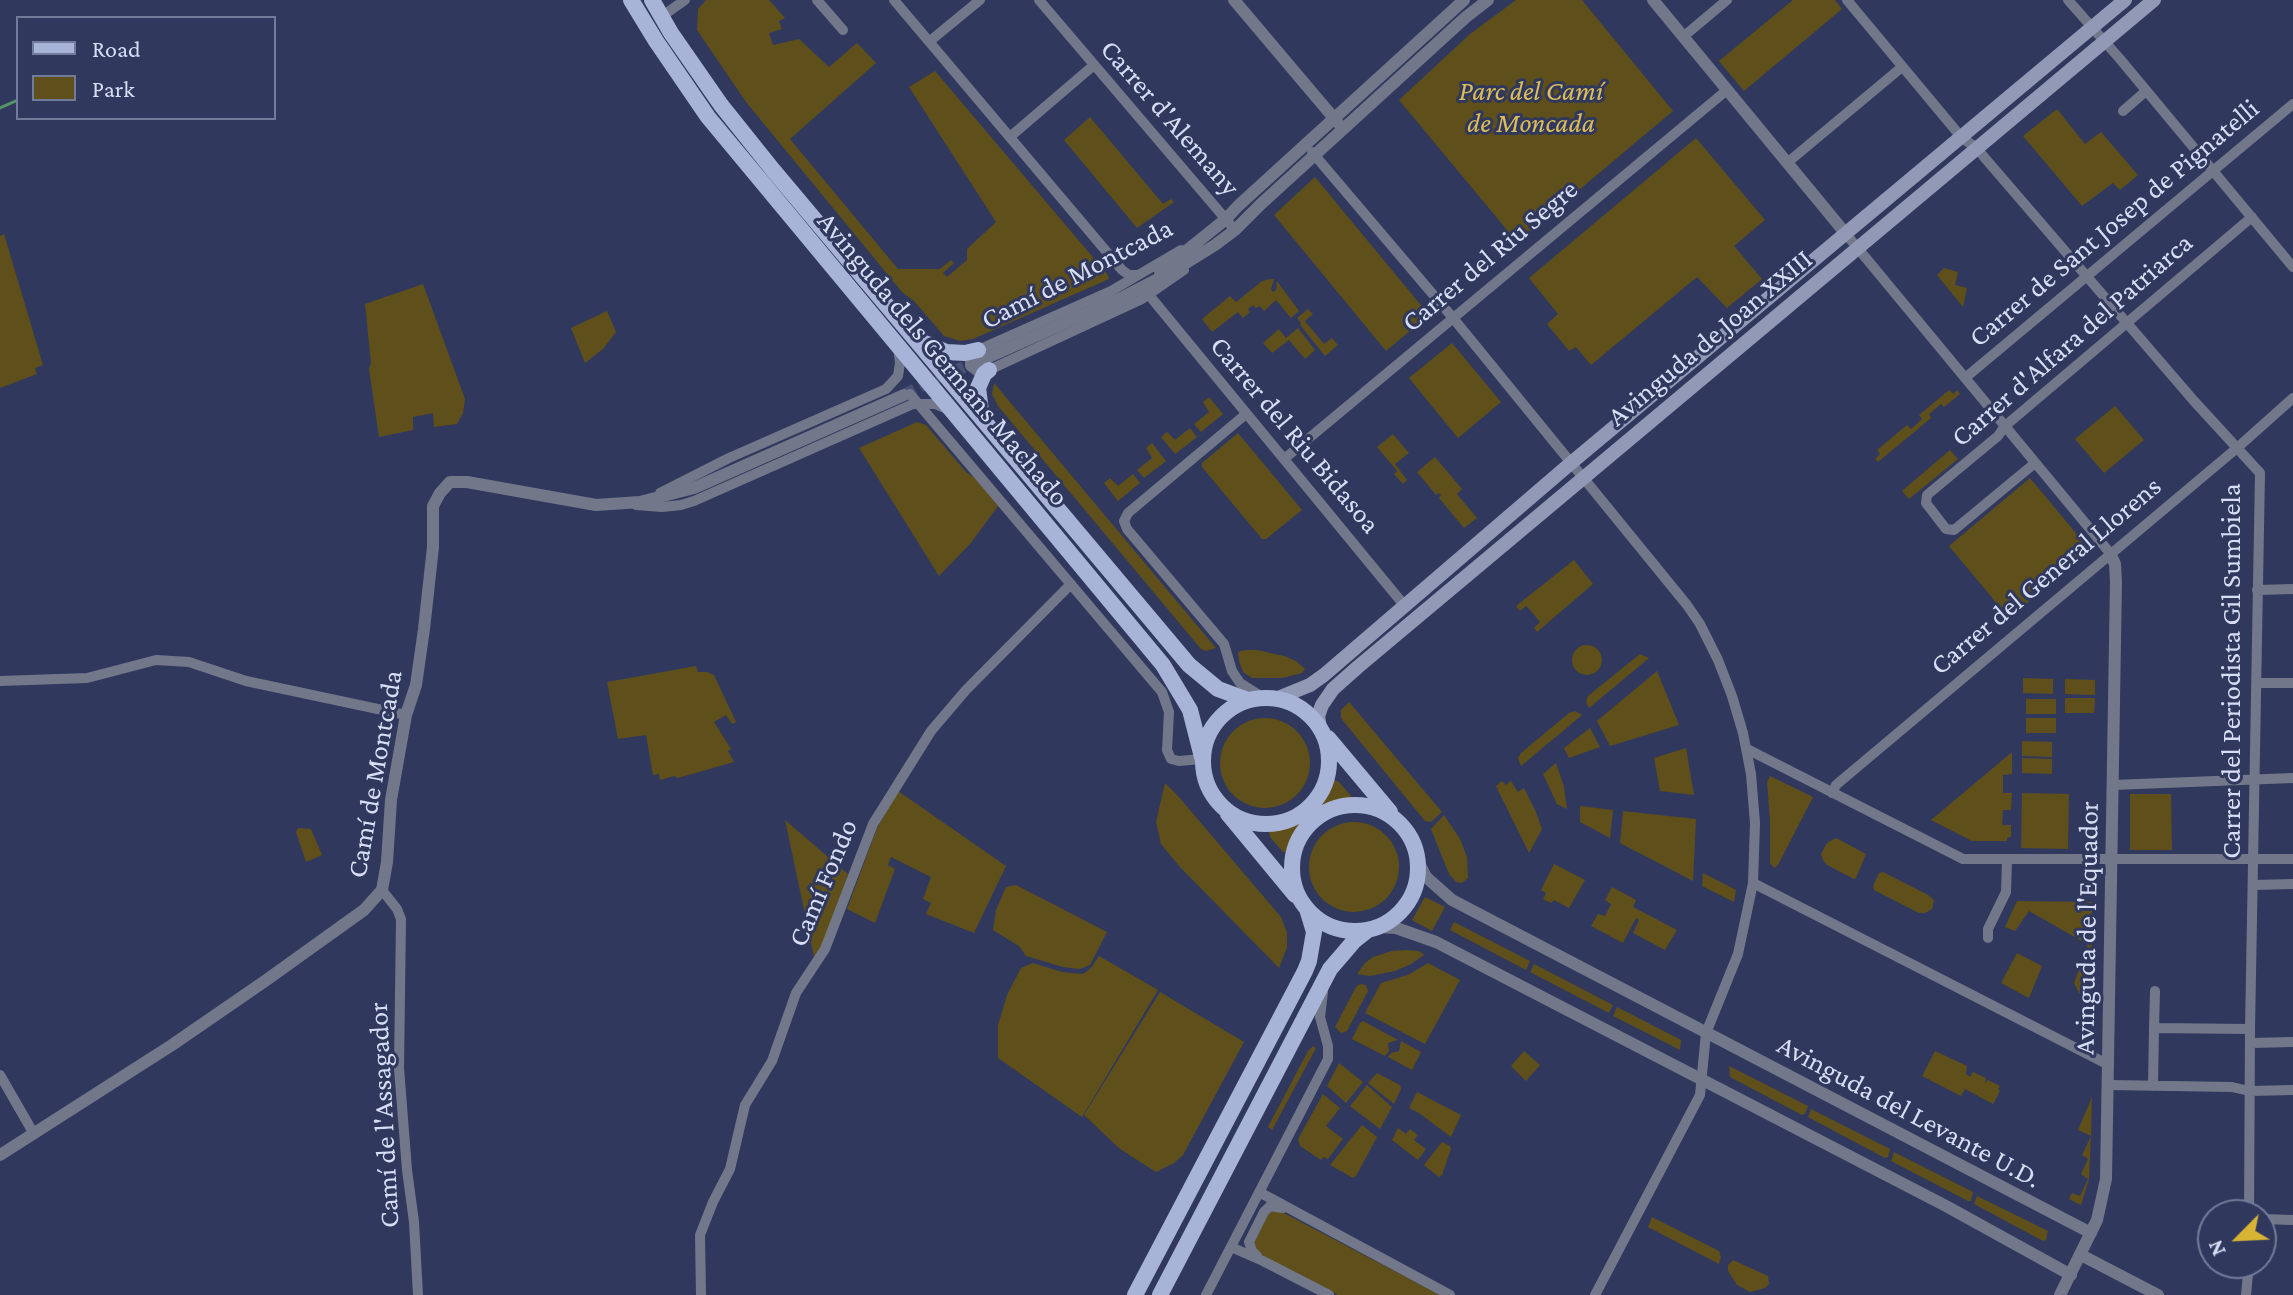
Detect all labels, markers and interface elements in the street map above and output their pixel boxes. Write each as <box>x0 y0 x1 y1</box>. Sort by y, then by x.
legend <box>16 16 276 120</box>
street label: Carrer d'Alemany <box>1093 33 1247 203</box>
text: Road <box>92 35 141 62</box>
park label: Parc del Camí de Moncada <box>1459 74 1603 140</box>
text: Park <box>92 75 135 102</box>
street label: Carrer de Sant Josep de Pignatelli <box>1962 92 2266 354</box>
street label: Carrer del Riu Segre <box>1395 173 1585 339</box>
street label: Avinguda dels Germans Machado <box>810 205 1076 513</box>
street label: Camí de Montcada <box>976 211 1178 337</box>
street label: Carrer d'Alfara del Patriarca <box>1944 226 2200 454</box>
street label: Avinguda de Joan XXIII <box>1601 243 1819 433</box>
street label: Carrer del Riu Bidasoa <box>1203 330 1387 540</box>
street label: Carrer del General Llorens <box>1924 470 2168 682</box>
street label: Carrer del Periodista Gil Sumbiela <box>2214 483 2248 859</box>
street label: Camí de Montcada <box>340 668 410 880</box>
street label: Avinguda de l'Equador <box>2068 801 2106 1055</box>
street label: Camí Fondo <box>781 814 865 952</box>
street label: Camí de l'Assagador <box>361 1001 407 1229</box>
street label: Avinguda del Levante U.D. <box>1771 1028 2047 1196</box>
north arrow <box>2197 1199 2277 1279</box>
text: N <box>2202 1236 2231 1260</box>

